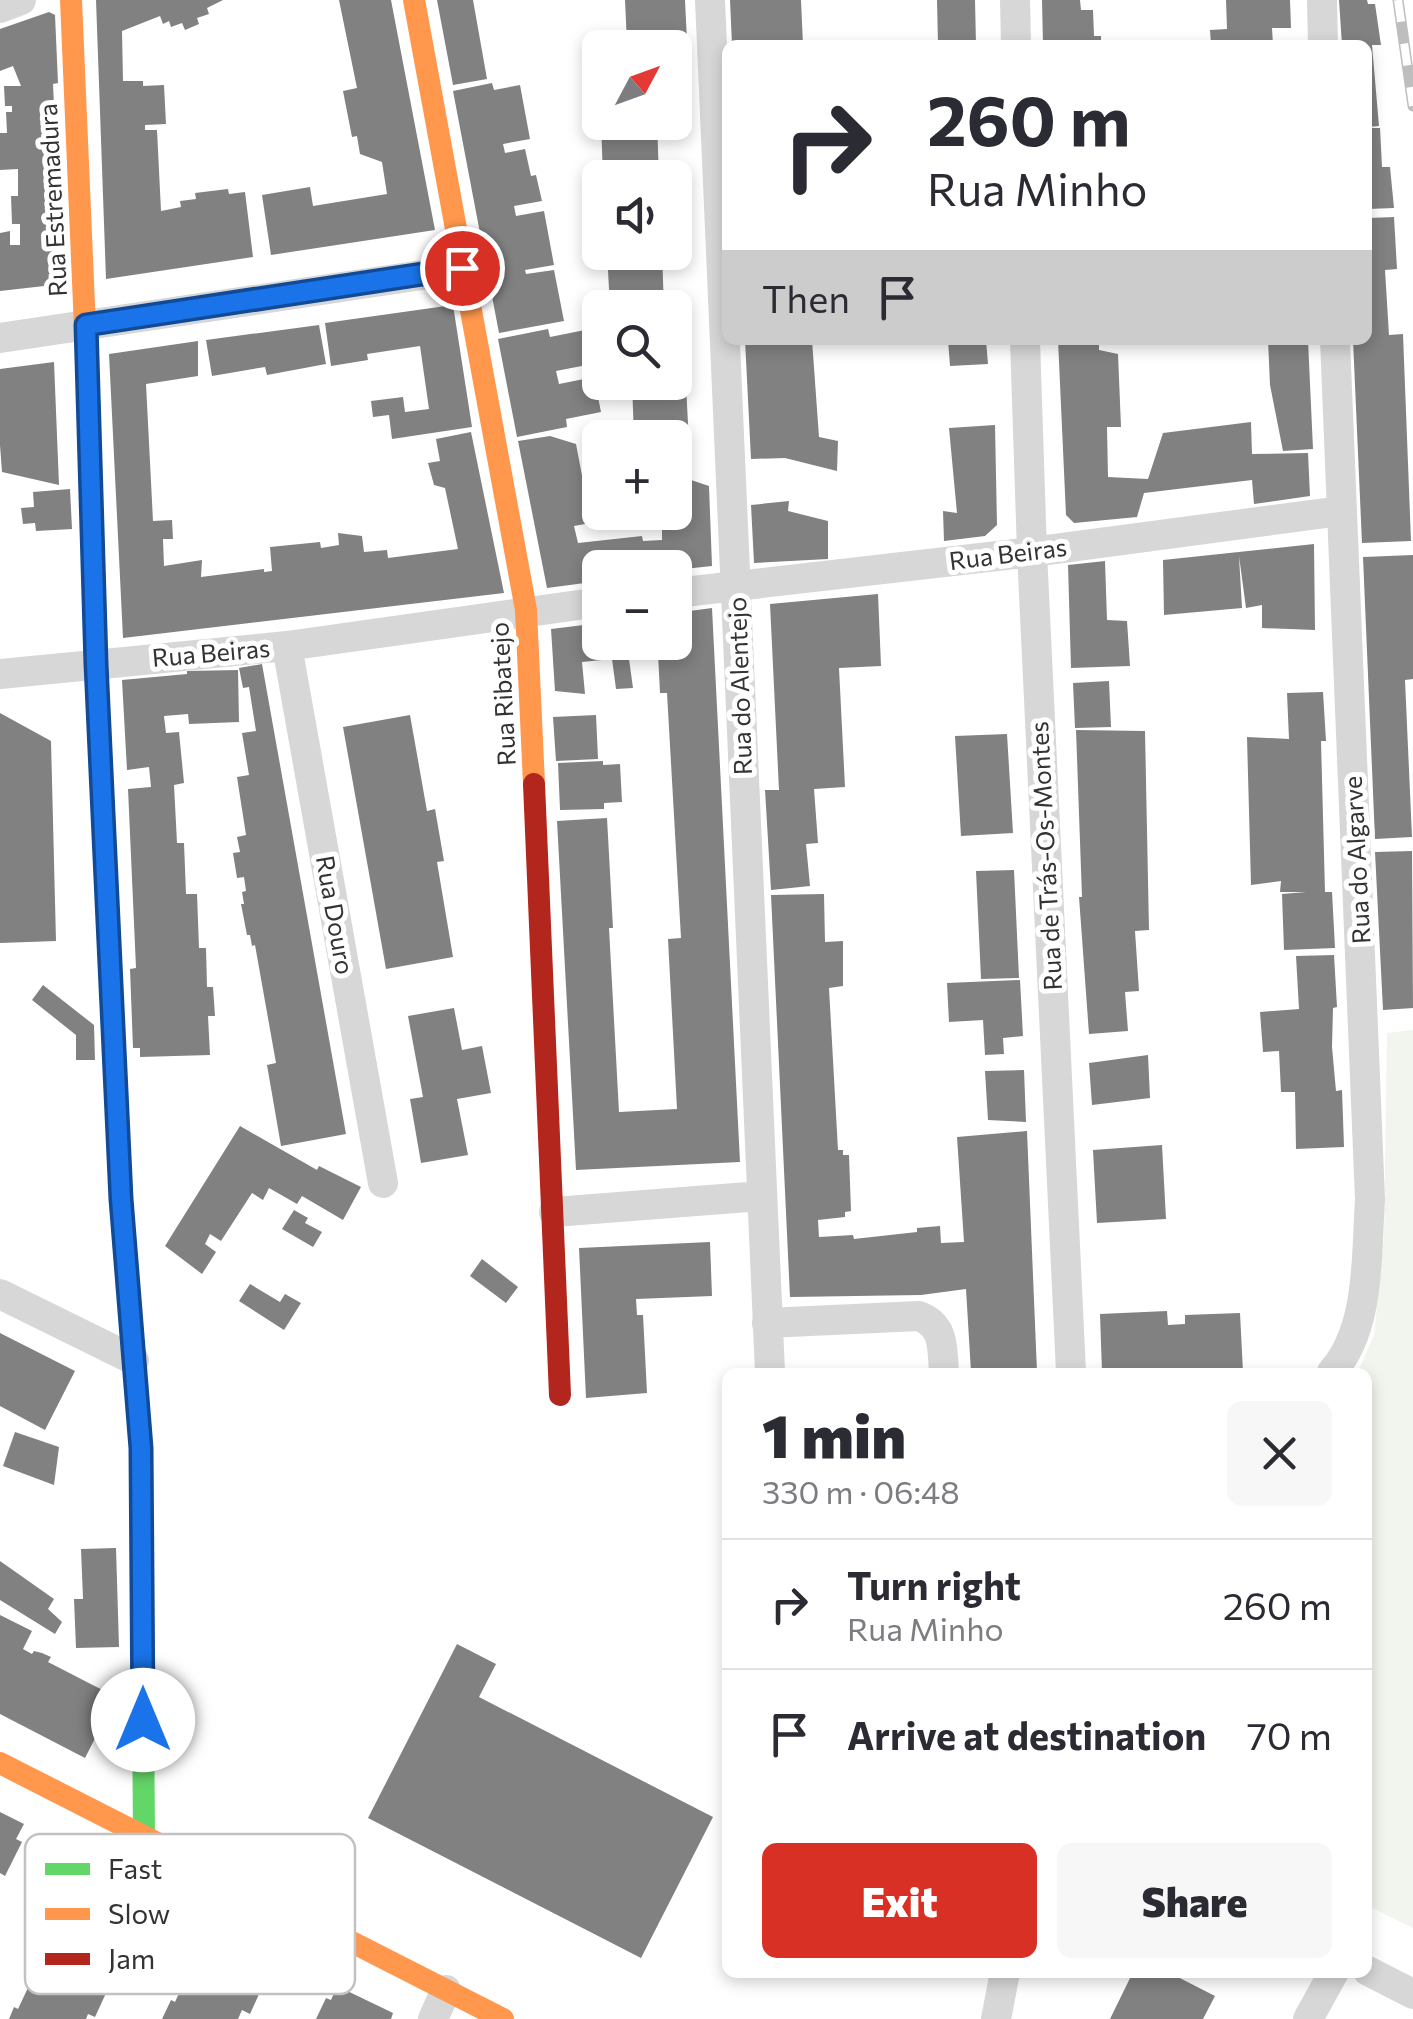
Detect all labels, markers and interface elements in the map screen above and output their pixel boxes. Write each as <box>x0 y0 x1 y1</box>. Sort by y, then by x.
north arrow <box>582 30 692 140</box>
map controls <box>582 30 692 660</box>
text: 260 m <box>927 75 1131 160</box>
icon: right <box>762 80 892 210</box>
street label: Rua Estremadura <box>32 103 72 298</box>
button: sound <box>582 160 692 270</box>
text: Rua Minho <box>927 160 1147 215</box>
pin <box>420 226 505 311</box>
icon: arrive <box>435 241 490 296</box>
icon: arrive <box>870 270 925 325</box>
text: Then <box>762 274 850 321</box>
button: search <box>582 290 692 400</box>
button: + <box>582 420 692 530</box>
street label: Rua Beiras <box>947 531 1068 575</box>
button: − <box>582 550 692 660</box>
street label: Rua do Alentejo <box>721 596 757 776</box>
street label: Rua Ribatejo <box>483 621 521 767</box>
street label: Rua Beiras <box>151 632 271 672</box>
street label: Rua de Trás-Os-Montes <box>1023 721 1067 991</box>
street label: Rua do Algarve <box>1337 775 1375 945</box>
street label: Rua Douro <box>311 853 361 977</box>
text: 1 min <box>762 1397 906 1470</box>
button: close <box>1227 1401 1332 1506</box>
text: 330 m · 06:48 <box>762 1471 960 1511</box>
text: Turn right <box>847 1561 1021 1608</box>
icon: right <box>762 1577 817 1632</box>
text: 260 m <box>1223 1581 1332 1628</box>
text: Rua Minho <box>847 1608 1004 1648</box>
position arrow <box>91 1668 195 1772</box>
icon: arrive <box>762 1707 817 1762</box>
text: Arrive at destination <box>847 1711 1206 1758</box>
text: 70 m <box>1247 1711 1332 1758</box>
legend <box>25 1834 355 1994</box>
button: Exit <box>762 1843 1037 1958</box>
button: Share <box>1057 1843 1332 1958</box>
text: Fast <box>108 1851 162 1885</box>
text: Slow <box>108 1896 170 1930</box>
text: Jam <box>108 1941 155 1975</box>

